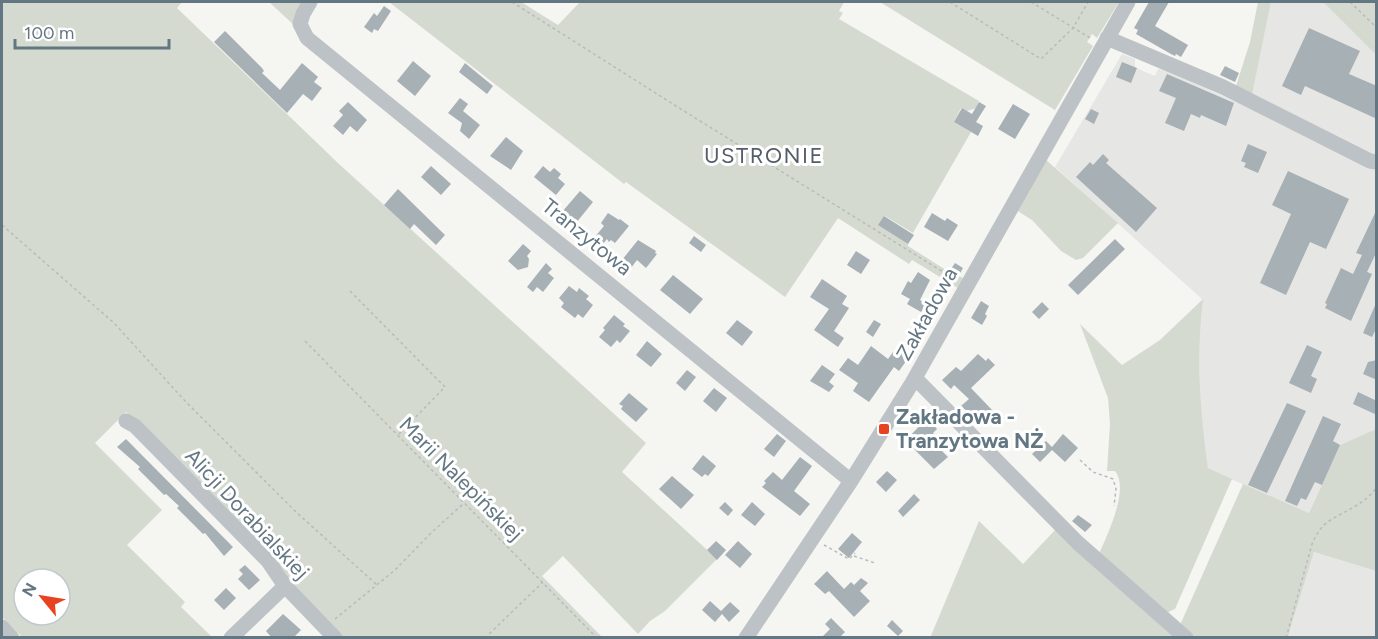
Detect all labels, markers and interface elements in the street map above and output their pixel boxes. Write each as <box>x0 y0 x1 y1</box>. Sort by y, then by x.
scale bar <box>15 12 170 50</box>
text: 100 m <box>24 22 74 44</box>
district label: USTRONIE <box>704 142 824 169</box>
street label: Tranzytowa <box>537 193 637 280</box>
street label: Zakładowa <box>891 263 962 364</box>
place label: Zakładowa - Tranzytowa NŻ <box>896 404 1044 453</box>
street label: Marii Nalepińskiej <box>394 412 528 546</box>
marker: Zakładowa - Tranzytowa NŻ <box>877 422 891 436</box>
street label: Alicji Dorabialskiej <box>180 443 314 584</box>
north arrow <box>12 567 72 627</box>
text: N <box>18 580 41 600</box>

